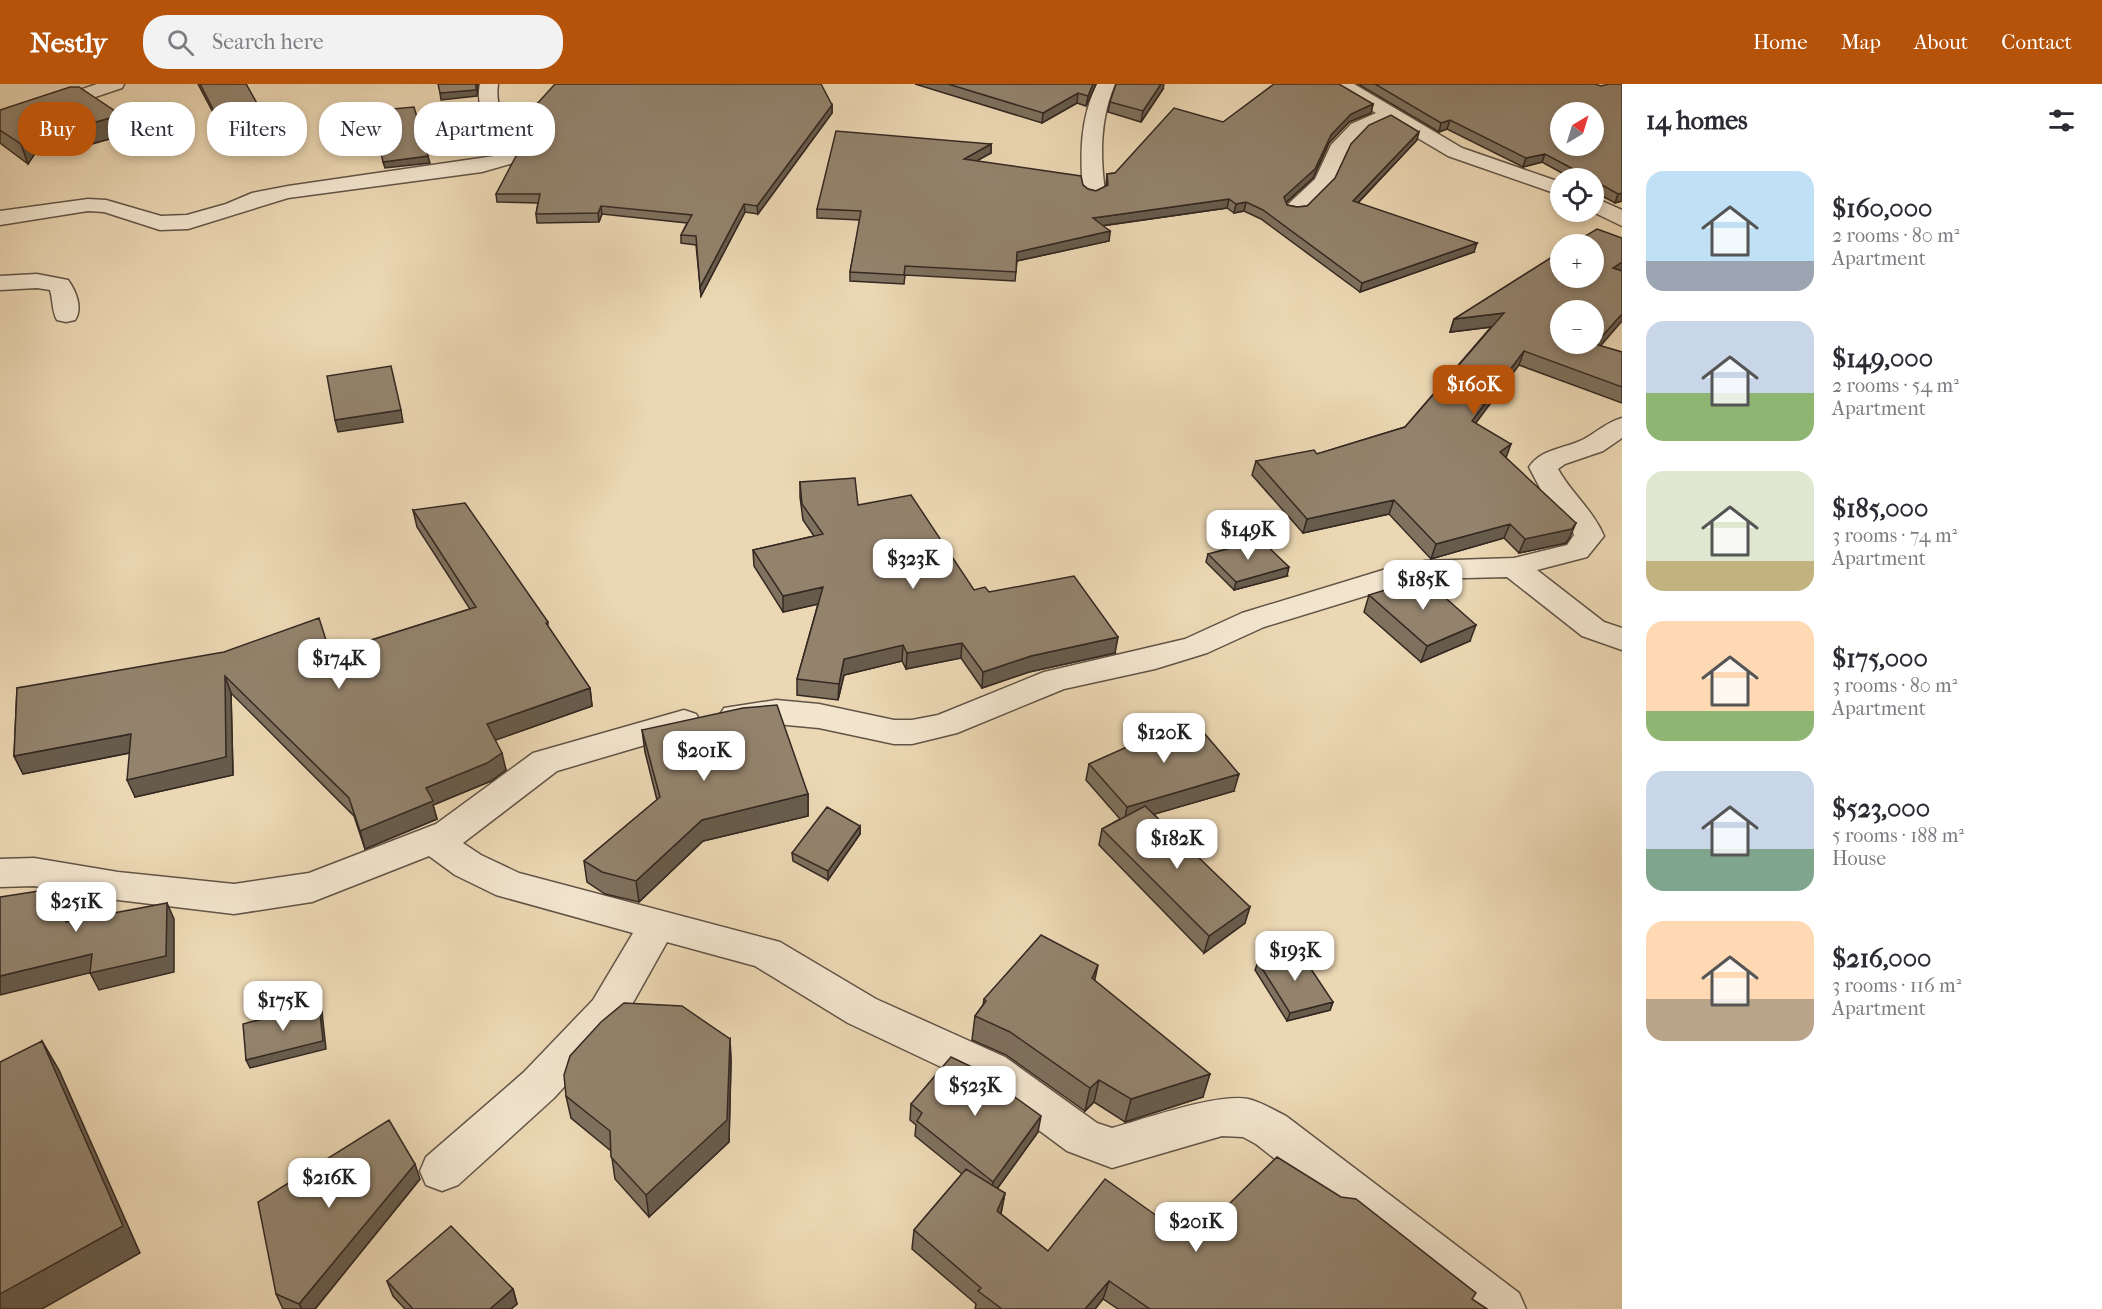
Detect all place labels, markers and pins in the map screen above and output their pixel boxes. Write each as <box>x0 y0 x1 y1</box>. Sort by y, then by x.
pin: $160K <box>1432 365 1516 416</box>
pin: $149K <box>1206 510 1290 561</box>
pin: $323K <box>871 539 955 590</box>
pin: $185K <box>1381 560 1465 611</box>
pin: $174K <box>297 639 381 690</box>
pin: $120K <box>1122 713 1206 764</box>
pin: $201K <box>662 731 746 782</box>
pin: $182K <box>1135 819 1219 870</box>
pin: $251K <box>34 882 118 933</box>
pin: $193K <box>1253 931 1337 982</box>
pin: $175K <box>241 981 325 1032</box>
pin: $523K <box>933 1066 1017 1117</box>
pin: $216K <box>287 1158 371 1209</box>
pin: $201K <box>1154 1202 1238 1253</box>

